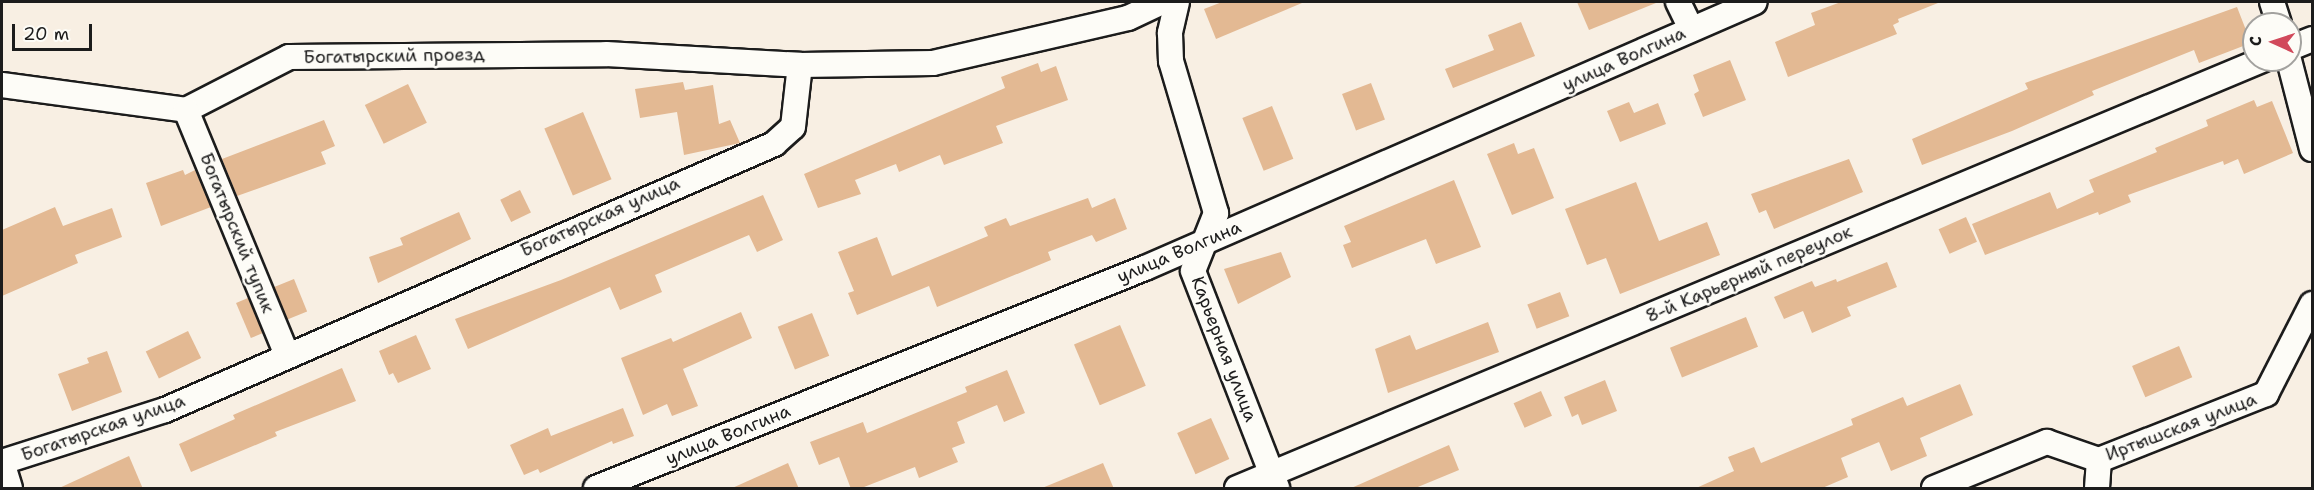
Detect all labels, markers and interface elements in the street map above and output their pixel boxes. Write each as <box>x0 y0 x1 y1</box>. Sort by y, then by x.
scale bar <box>15 12 94 50</box>
north arrow <box>2242 12 2302 72</box>
text: 20 m <box>23 22 69 46</box>
street label: улица Волгина <box>1559 22 1689 96</box>
text: С <box>2245 36 2266 47</box>
street label: Богатырский проезд <box>303 44 485 68</box>
street label: Богатырский тупик <box>195 150 279 316</box>
street label: Богатырская улица <box>517 172 683 262</box>
street label: улица Волгина <box>1114 216 1244 288</box>
street label: 8-й Карьерный переулок <box>1643 221 1855 327</box>
street label: Карьерная улица <box>1186 273 1262 425</box>
street label: Иртышская улица <box>2102 388 2260 466</box>
street label: Богатырская улица <box>18 390 188 466</box>
street label: улица Волгина <box>663 400 793 470</box>

